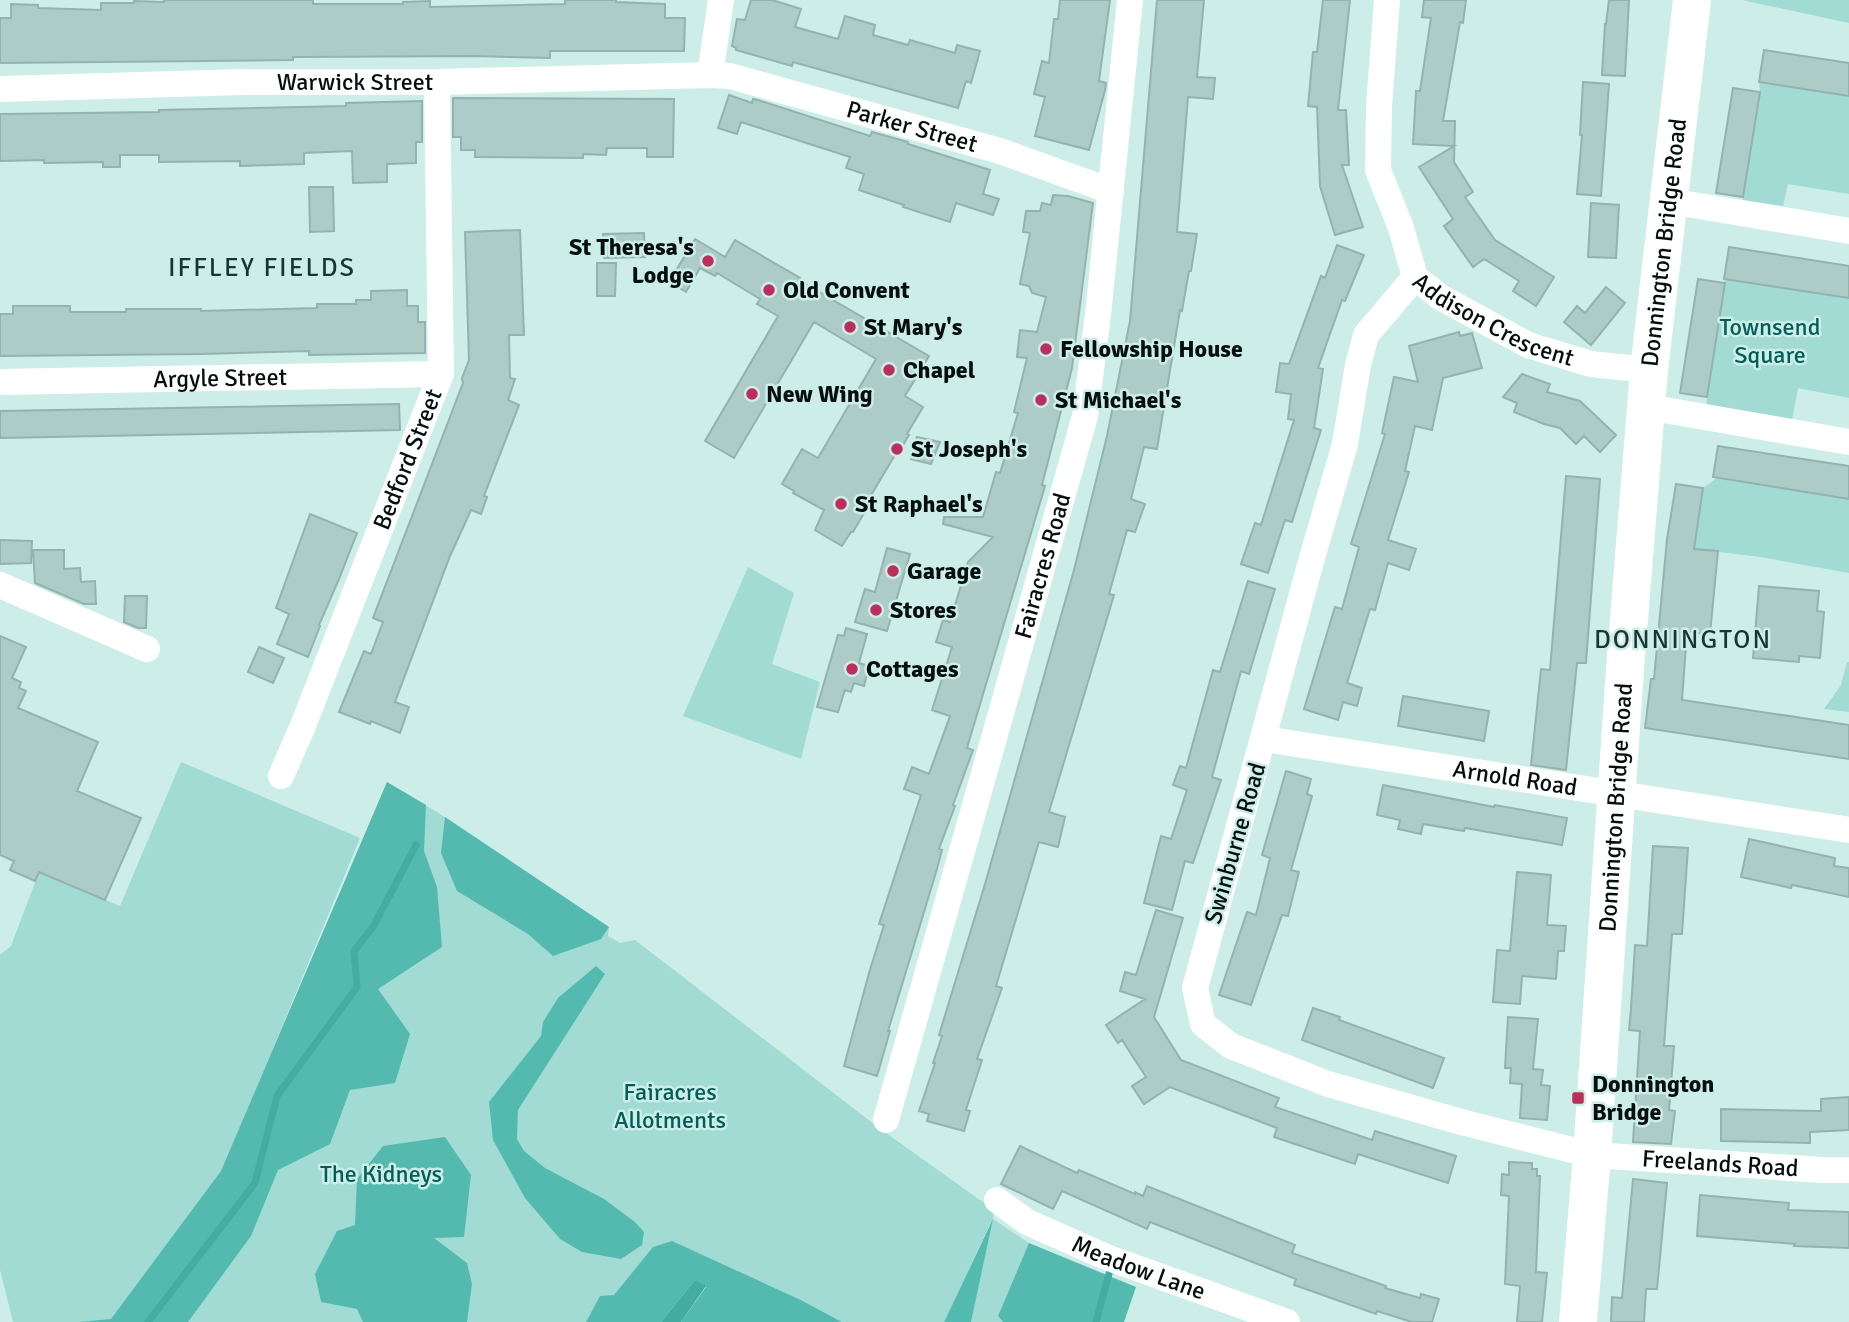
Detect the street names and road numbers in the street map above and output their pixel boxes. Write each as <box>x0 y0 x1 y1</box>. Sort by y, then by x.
street label: Warwick Street <box>277 67 433 97</box>
street label: Parker Street <box>843 94 981 159</box>
street label: Donnington Bridge Road <box>1635 117 1693 368</box>
street label: Addison Crescent <box>1407 266 1577 373</box>
street label: Argyle Street <box>153 362 287 394</box>
street label: Bedford Street <box>366 385 449 534</box>
street label: Fairacres Road <box>1008 489 1078 642</box>
street label: Donnington Bridge Road <box>1592 682 1639 933</box>
street label: Arnold Road <box>1451 754 1579 803</box>
street label: Swinburne Road <box>1198 759 1272 927</box>
street label: Freelands Road <box>1641 1143 1799 1183</box>
street label: Meadow Lane <box>1067 1229 1210 1307</box>

